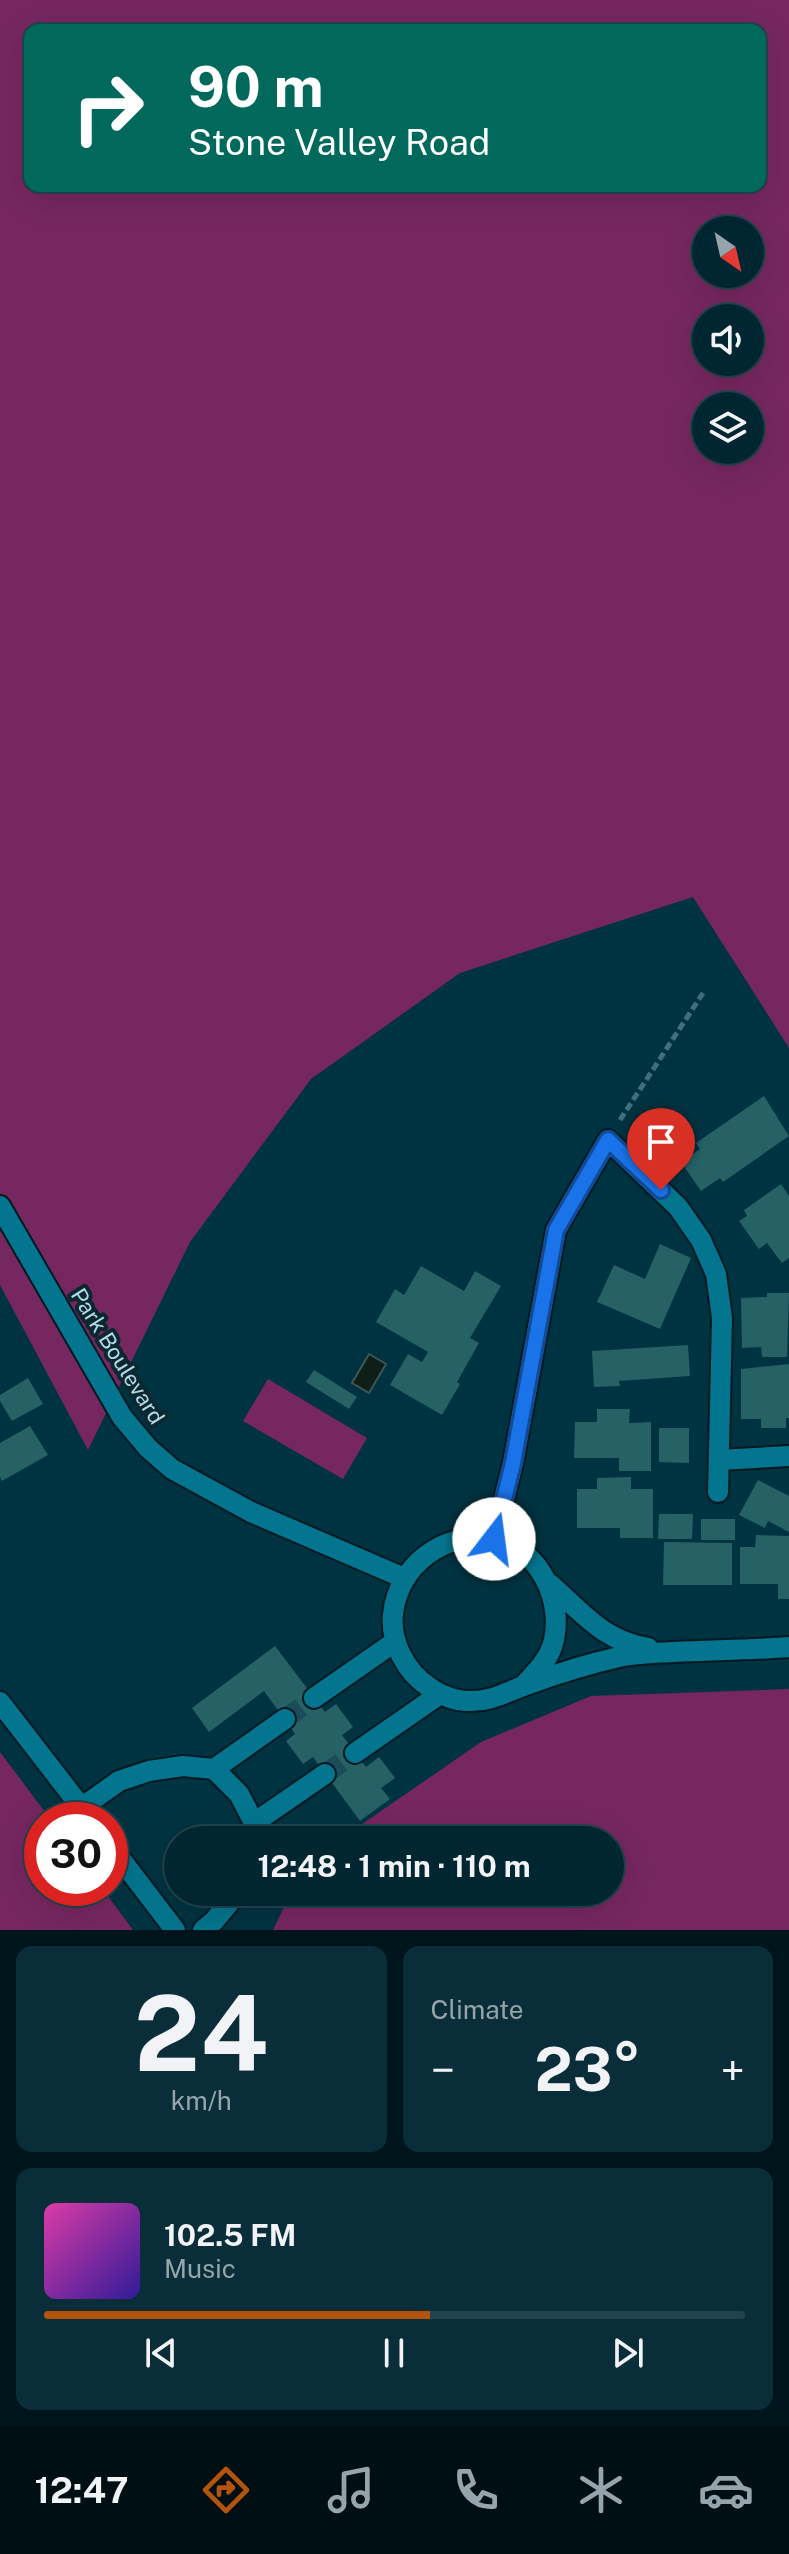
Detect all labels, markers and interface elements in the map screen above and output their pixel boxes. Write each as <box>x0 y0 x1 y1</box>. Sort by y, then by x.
text: 90 m <box>188 54 324 120</box>
icon: right <box>56 56 160 160</box>
text: Stone Valley Road <box>188 121 490 163</box>
north arrow <box>692 216 764 288</box>
map controls <box>692 216 764 464</box>
button: sound <box>692 304 764 376</box>
button: layers <box>692 392 764 464</box>
pin <box>627 1108 695 1190</box>
icon: arrive <box>639 1120 683 1164</box>
street label: Park Boulevard <box>66 1283 170 1429</box>
position arrow <box>452 1497 536 1581</box>
speed limit sign: 30 <box>24 1802 128 1906</box>
text: 12:48 · 1 min · 110 m <box>257 1848 531 1884</box>
text: 24 <box>134 1972 268 2094</box>
text: Climate <box>431 1994 524 2025</box>
text: 23° <box>535 2034 641 2105</box>
text: − <box>431 2044 455 2096</box>
text: + <box>721 2044 745 2096</box>
text: km/h <box>171 2085 232 2116</box>
text: 102.5 FM <box>164 2217 296 2253</box>
text: Music <box>164 2253 236 2284</box>
icon: previous <box>139 2331 183 2375</box>
icon: pause <box>372 2331 416 2375</box>
icon: next <box>606 2331 650 2375</box>
icon: directions <box>198 2462 254 2518</box>
icon: music <box>323 2462 379 2518</box>
icon: phone <box>448 2462 504 2518</box>
icon: climate <box>573 2462 629 2518</box>
icon: car <box>698 2462 754 2518</box>
text: 12:47 <box>35 2469 129 2511</box>

